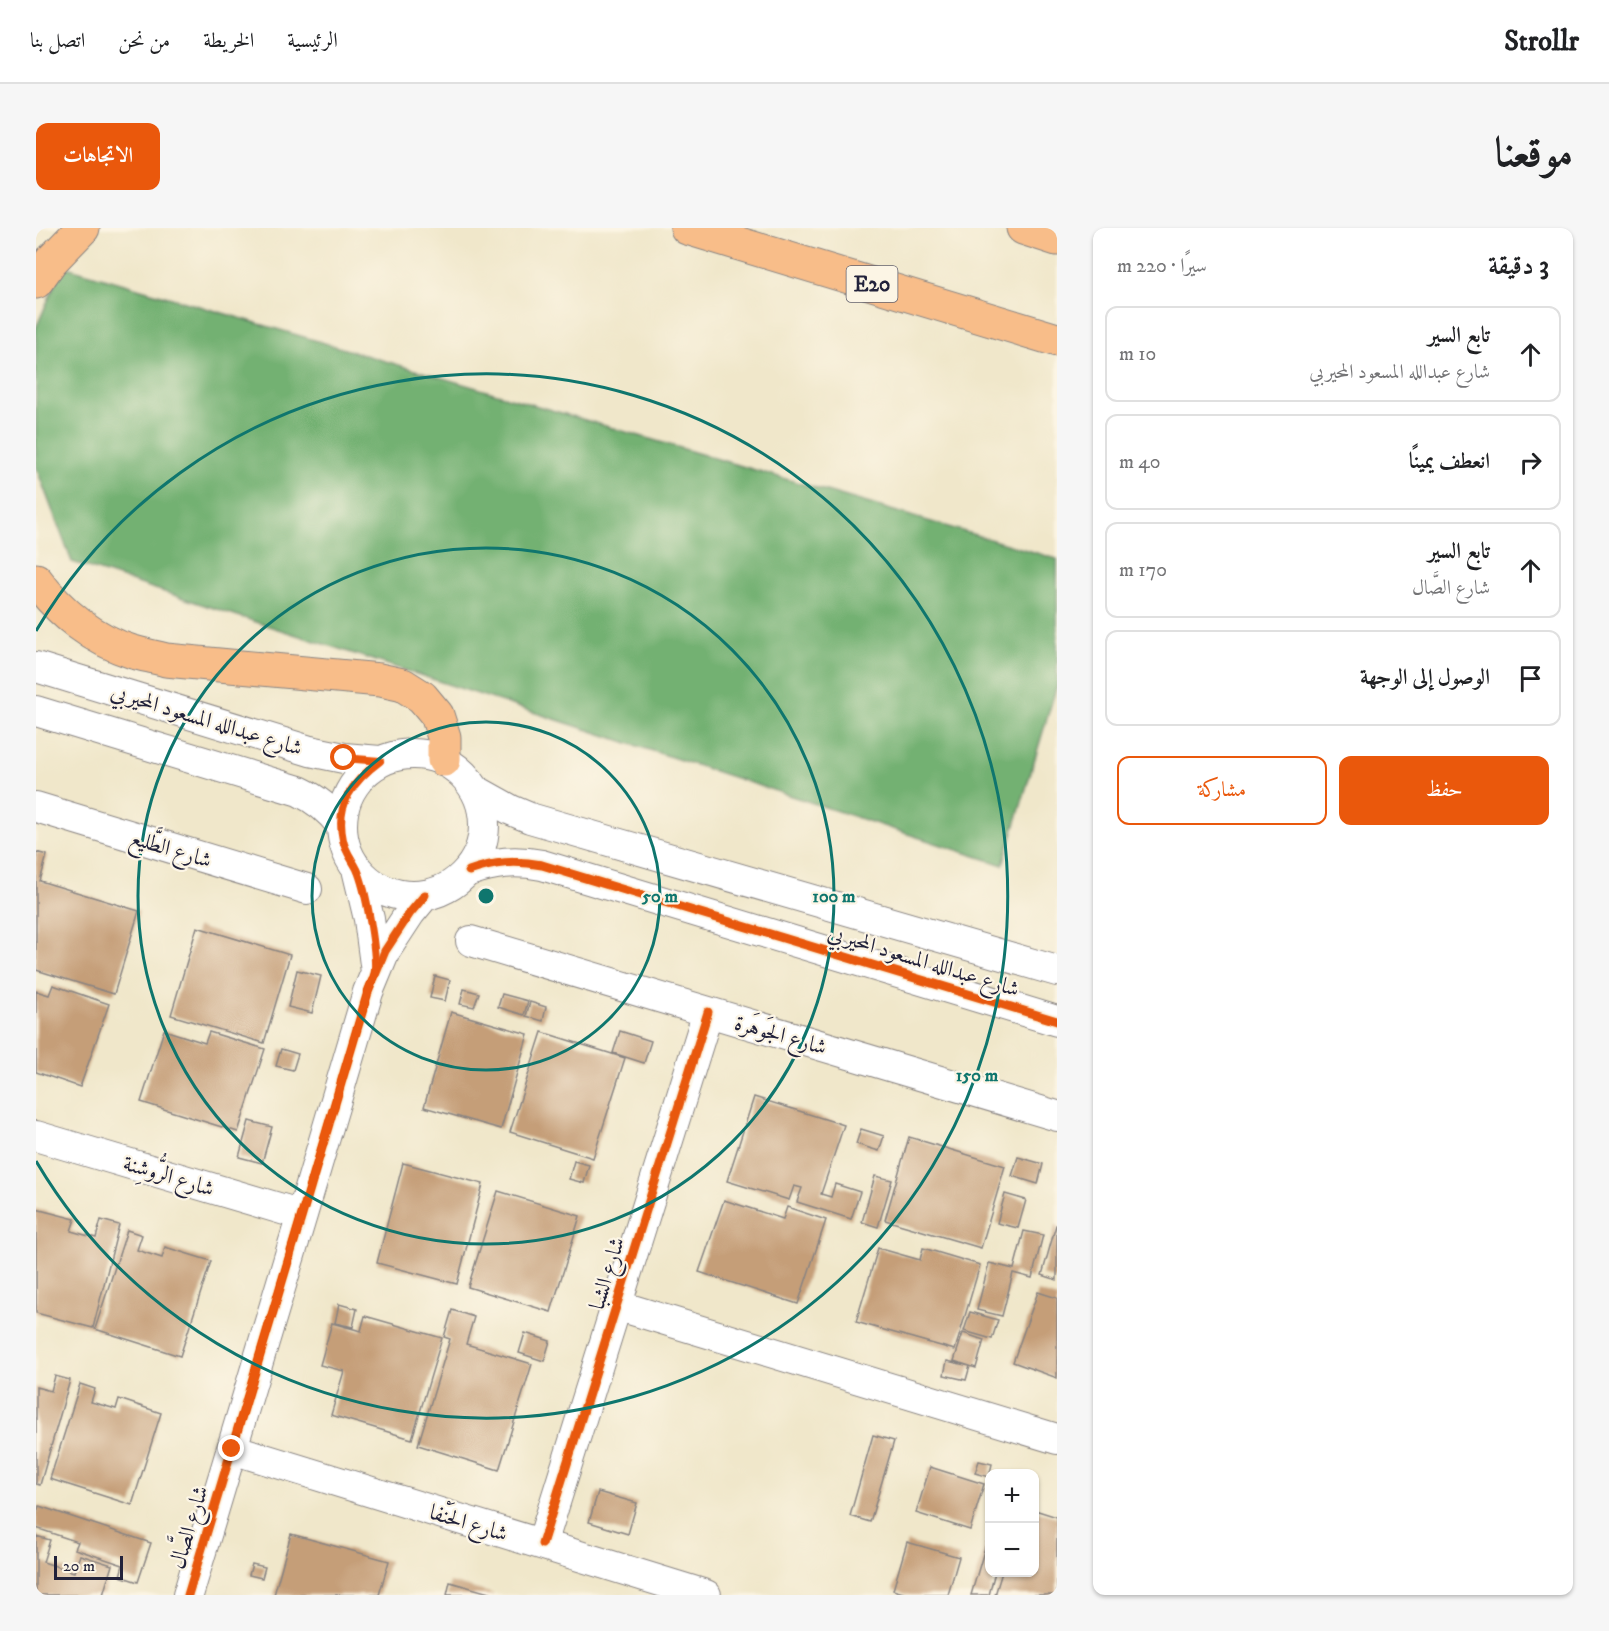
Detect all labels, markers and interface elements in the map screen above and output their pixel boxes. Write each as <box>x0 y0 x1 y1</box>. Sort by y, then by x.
text: Strollr <box>1504 24 1579 59</box>
text: اتصل بنا <box>30 28 85 54</box>
text: من نحن <box>118 28 170 54</box>
text: الخريطة <box>203 28 254 54</box>
text: الرئيسية <box>287 28 338 54</box>
button: الاتجاهات <box>36 123 160 190</box>
text: موقعنا <box>1495 128 1573 180</box>
text: 3 دقيقة <box>1488 250 1549 283</box>
text: سيرًا · 220 m <box>1117 254 1207 279</box>
road number: E20 <box>846 266 898 302</box>
text: تابع السير <box>1428 322 1490 349</box>
icon: ahead <box>1514 338 1547 371</box>
text: 10 m <box>1119 342 1156 367</box>
text: شارع عبدالله المسعود المحيربي <box>1309 360 1490 385</box>
icon: right <box>1514 446 1547 479</box>
text: انعطف يمينًا <box>1409 448 1490 475</box>
text: 40 m <box>1119 450 1161 475</box>
text: تابع السير <box>1428 538 1490 565</box>
icon: ahead <box>1514 554 1547 587</box>
text: 170 m <box>1119 558 1167 583</box>
text: شارع الصَّال <box>1412 576 1490 601</box>
icon: arrive <box>1514 662 1547 695</box>
text: الوصول إلى الوجهة <box>1360 664 1490 691</box>
street label: شارع عبدالله المسعود المحيربي <box>106 678 306 766</box>
route start <box>330 744 356 770</box>
button: مشاركة <box>1117 756 1327 825</box>
button: حفظ <box>1339 756 1549 825</box>
street label: شارع الطَّليع <box>125 818 217 879</box>
centre of rings <box>476 886 496 906</box>
text: 50 m <box>641 886 678 908</box>
text: 100 m <box>812 886 856 908</box>
street label: شارع عبدالله المسعود المحيربي <box>823 919 1023 1007</box>
street label: شارع الجَوهَرة <box>730 1007 831 1065</box>
text: 150 m <box>956 1065 999 1087</box>
street label: شارع الرُّوشِنة <box>119 1141 220 1207</box>
street label: شارع الشبا <box>584 1234 635 1314</box>
route end <box>218 1435 244 1461</box>
map controls <box>985 1469 1039 1577</box>
button: + <box>985 1469 1039 1523</box>
street label: شارع الصَّال <box>158 1481 219 1574</box>
street label: شارع الحَنْفا <box>425 1495 512 1552</box>
button: − <box>985 1523 1039 1577</box>
scale bar <box>54 1553 123 1580</box>
text: 20 m <box>63 1556 95 1576</box>

